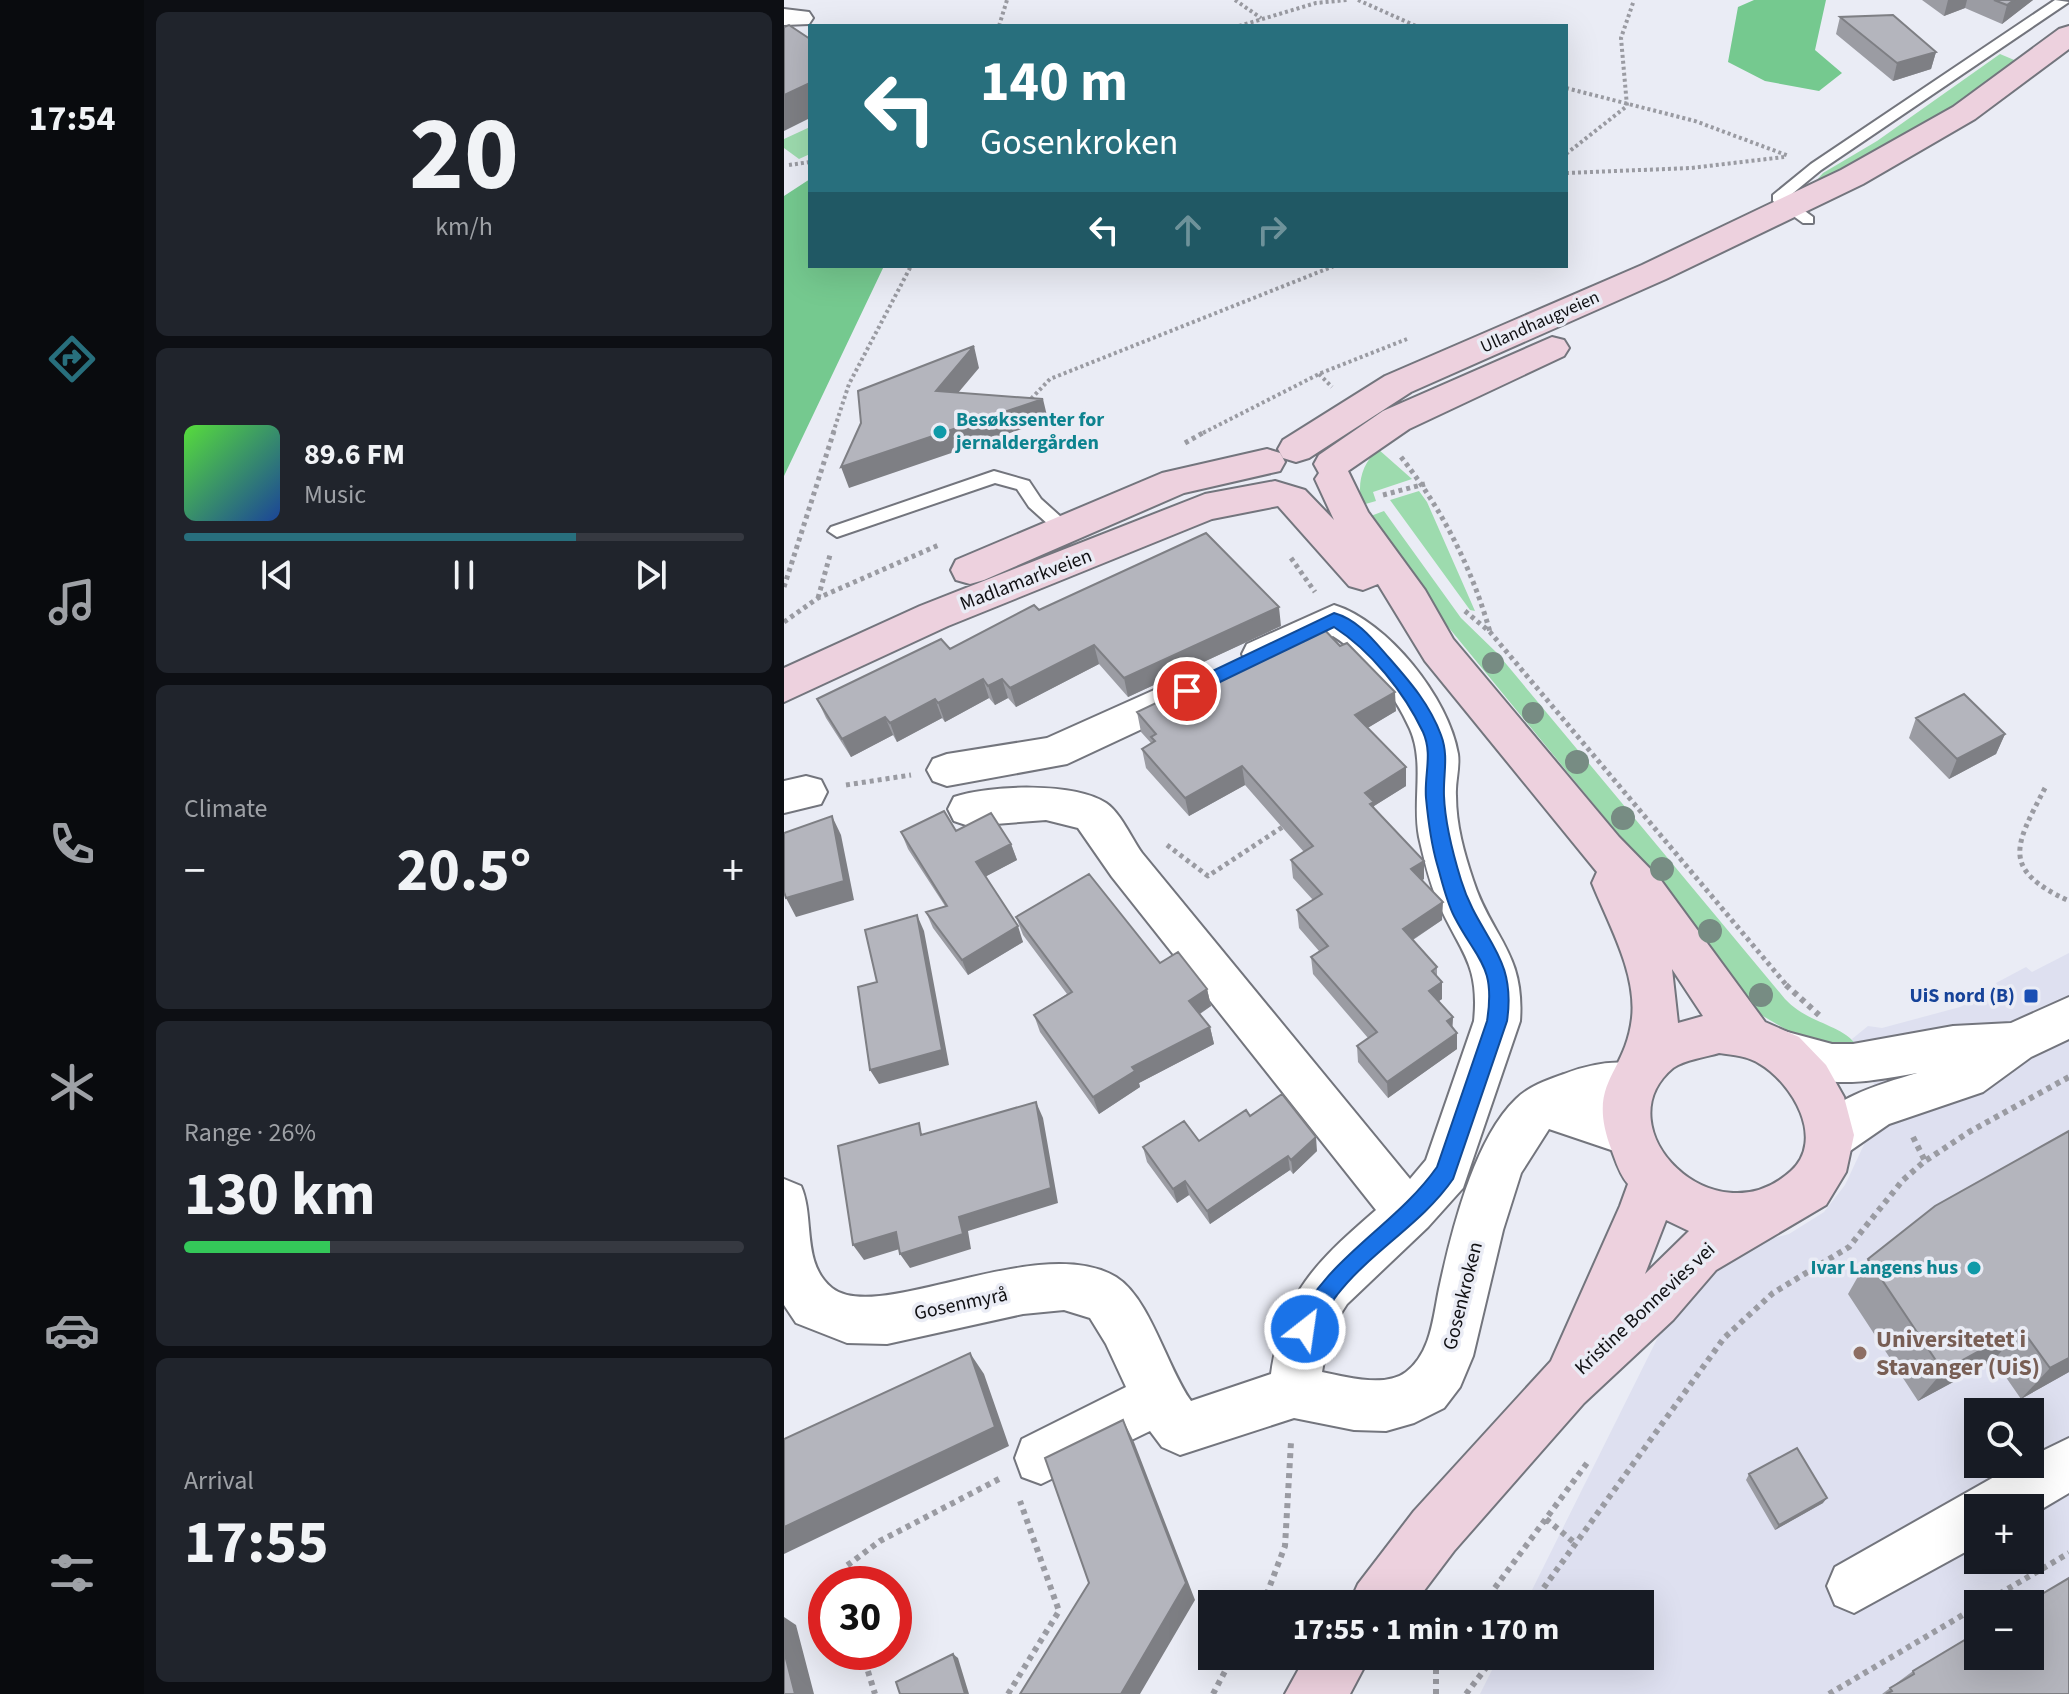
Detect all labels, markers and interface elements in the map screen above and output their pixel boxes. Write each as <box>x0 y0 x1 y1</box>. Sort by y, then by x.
text: 140 m <box>980 43 1128 122</box>
icon: left <box>848 56 952 160</box>
text: 20 <box>409 82 519 230</box>
text: 17:54 <box>29 93 115 144</box>
text: Gosenkroken <box>980 117 1178 168</box>
text: km/h <box>435 208 493 245</box>
icon: left <box>1082 208 1126 252</box>
icon: ahead <box>1166 208 1210 252</box>
icon: right <box>1250 208 1294 252</box>
street label: Ullandhaugveien <box>1477 285 1603 359</box>
icon: directions <box>44 331 100 387</box>
place label: Besøkssenter for jernaldergården <box>954 406 1104 457</box>
marker: Besøkssenter for jernaldergården <box>931 423 949 441</box>
text: 89.6 FM <box>304 433 405 476</box>
text: Music <box>304 476 366 513</box>
street label: Madlamarkveien <box>956 542 1096 618</box>
icon: previous <box>255 553 299 597</box>
icon: pause <box>442 553 486 597</box>
icon: next <box>629 553 673 597</box>
icon: music <box>44 574 100 630</box>
pin <box>1153 657 1221 725</box>
icon: arrive <box>1165 669 1209 713</box>
text: Climate <box>184 790 268 827</box>
icon: phone <box>44 816 100 872</box>
text: 20.5° <box>397 829 531 914</box>
text: − <box>184 840 206 903</box>
text: + <box>722 840 744 903</box>
place label: UiS nord (B) <box>1909 982 2015 1010</box>
marker: UiS nord (B) <box>2022 987 2040 1005</box>
icon: climate <box>44 1059 100 1115</box>
text: Range · 26% <box>184 1114 316 1151</box>
text: 130 km <box>184 1153 375 1238</box>
street label: Kristine Bonnevies vei <box>1568 1236 1722 1382</box>
street label: Gosenkroken <box>1436 1239 1490 1353</box>
place label: Ivar Langens hus <box>1810 1254 1958 1282</box>
marker: Ivar Langens hus <box>1965 1259 1983 1277</box>
street label: Gosenmyrå <box>912 1280 1010 1328</box>
position arrow <box>1263 1287 1347 1371</box>
icon: car <box>44 1302 100 1358</box>
place label: Universitetet i Stavanger (UiS) <box>1876 1322 2040 1385</box>
marker: Universitetet i Stavanger (UiS) <box>1851 1344 1869 1362</box>
map controls <box>1964 1398 2044 1670</box>
button: search <box>1964 1398 2044 1478</box>
text: Arrival <box>184 1462 254 1499</box>
button: + <box>1964 1494 2044 1574</box>
text: 17:55 <box>184 1501 329 1586</box>
icon: filters <box>44 1545 100 1601</box>
speed limit sign: 30 <box>808 1566 912 1670</box>
button: − <box>1964 1590 2044 1670</box>
text: 17:55 · 1 min · 170 m <box>1293 1608 1559 1651</box>

